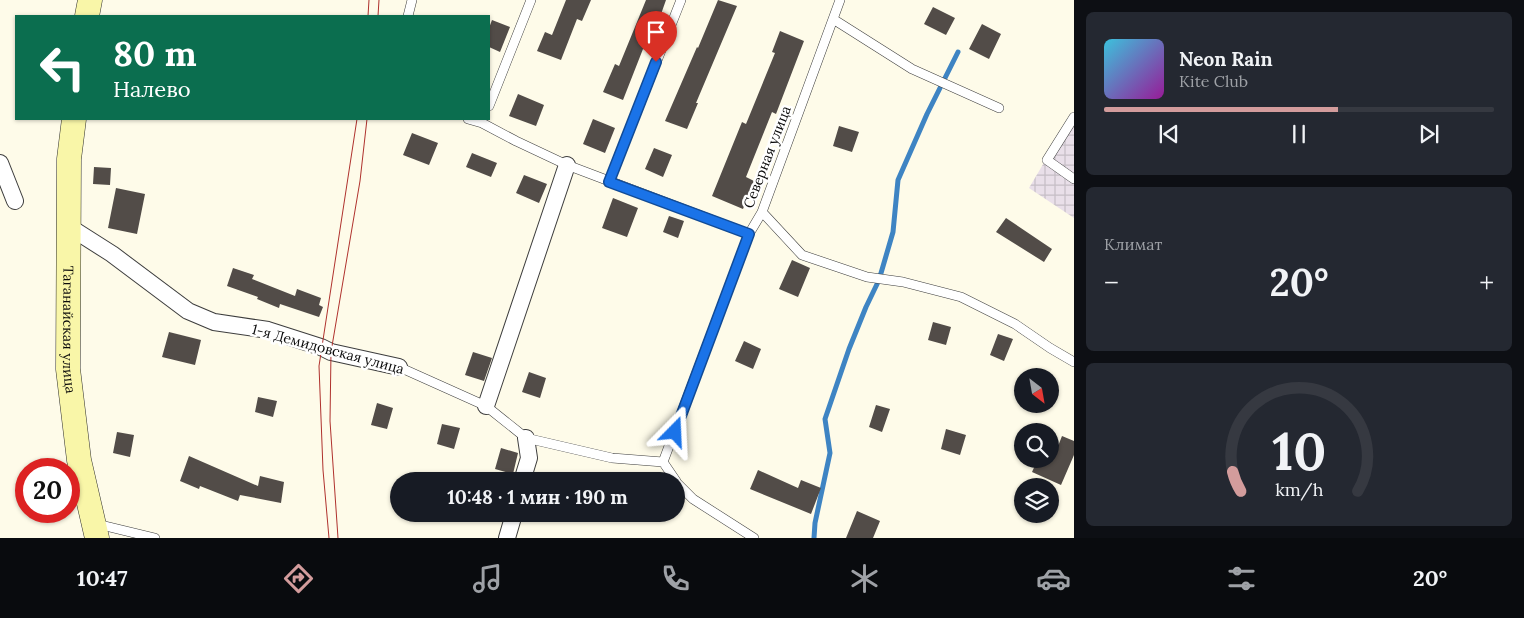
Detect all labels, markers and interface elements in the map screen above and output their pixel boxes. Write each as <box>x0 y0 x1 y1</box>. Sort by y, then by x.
pin <box>635 11 677 62</box>
icon: arrive <box>642 18 670 46</box>
text: 80 m <box>113 31 197 76</box>
icon: left <box>30 35 95 100</box>
text: Neon Rain <box>1179 47 1273 71</box>
text: Kite Club <box>1179 71 1248 91</box>
text: Налево <box>113 75 191 103</box>
street label: Северная улица <box>739 103 795 211</box>
icon: previous <box>1155 120 1183 148</box>
icon: pause <box>1285 120 1313 148</box>
icon: next <box>1415 120 1443 148</box>
text: Климат <box>1104 234 1162 254</box>
text: 20° <box>1270 258 1328 306</box>
text: − <box>1104 265 1119 301</box>
text: + <box>1479 265 1494 301</box>
street label: Таганайская улица <box>59 266 80 394</box>
street label: 1-я Демидовская улица <box>250 320 406 378</box>
north arrow <box>1014 368 1059 412</box>
map controls <box>1014 368 1059 523</box>
position arrow <box>648 405 700 457</box>
text: 10 <box>1272 418 1326 484</box>
button: search <box>1014 423 1059 468</box>
speed limit sign: 20 <box>15 458 80 523</box>
button: layers <box>1014 478 1059 523</box>
text: km/h <box>1275 478 1323 501</box>
text: 10:48 · 1 мин · 190 m <box>447 485 628 509</box>
icon: directions <box>281 561 316 596</box>
icon: music <box>470 561 505 596</box>
icon: phone <box>658 561 693 596</box>
icon: climate <box>847 561 882 596</box>
icon: car <box>1036 561 1071 596</box>
icon: filters <box>1224 561 1259 596</box>
text: 10:47 <box>77 564 128 592</box>
text: 20° <box>1413 564 1447 592</box>

